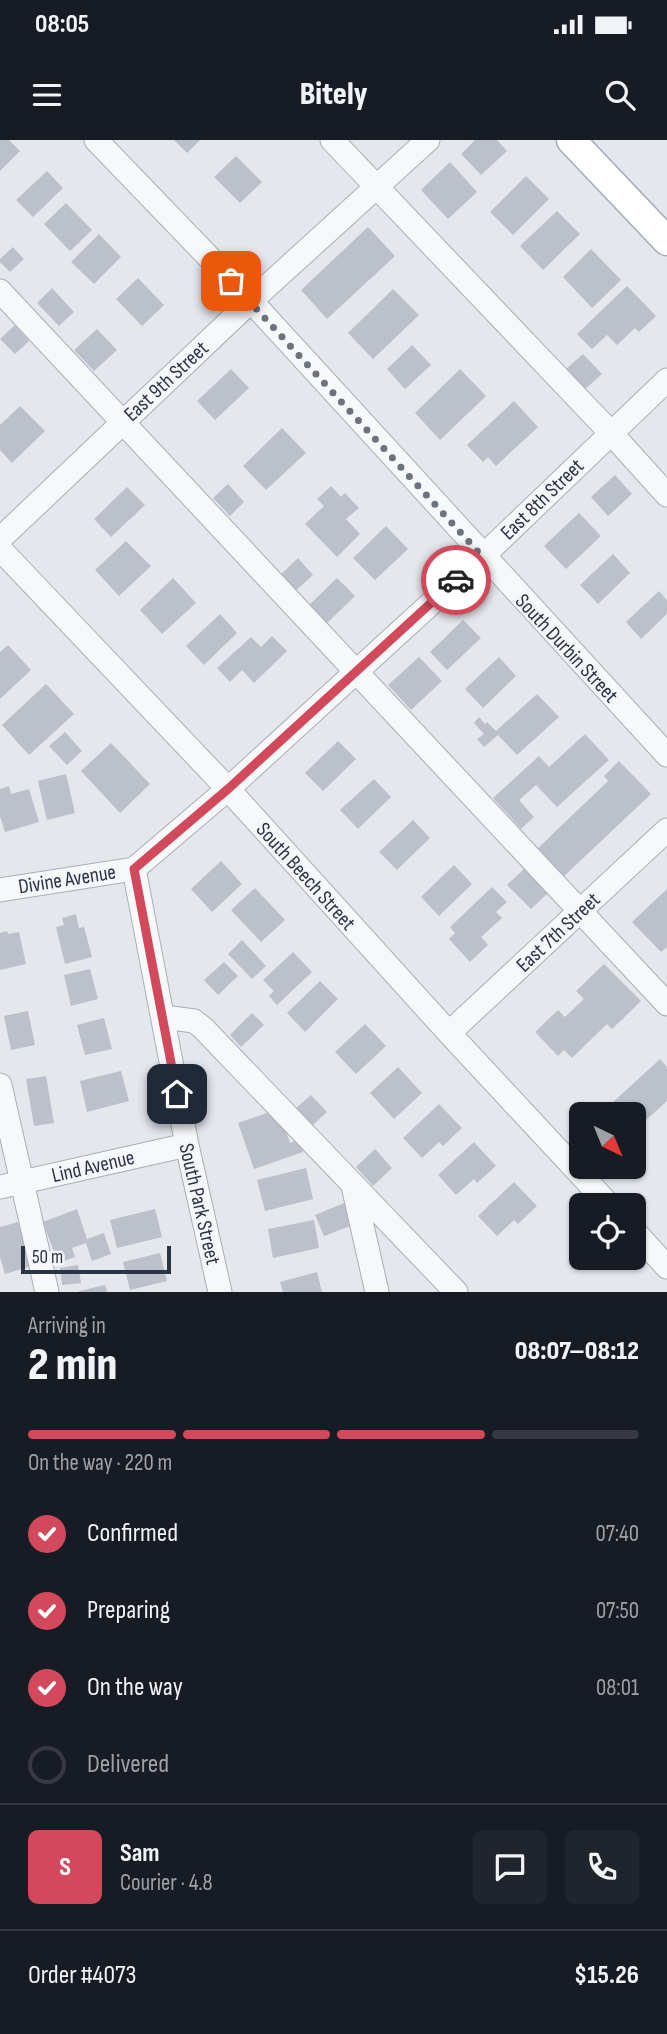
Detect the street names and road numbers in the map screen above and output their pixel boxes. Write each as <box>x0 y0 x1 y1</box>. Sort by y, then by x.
street label: East 9th Street <box>119 336 214 427</box>
street label: East 8th Street <box>496 454 589 545</box>
street label: South Durbin Street <box>510 589 623 708</box>
street label: South Beech Street <box>251 817 361 935</box>
street label: Divine Avenue <box>17 859 118 900</box>
street label: East 7th Street <box>511 887 605 977</box>
street label: South Park Street <box>173 1141 226 1267</box>
street label: Lind Avenue <box>49 1145 137 1188</box>

